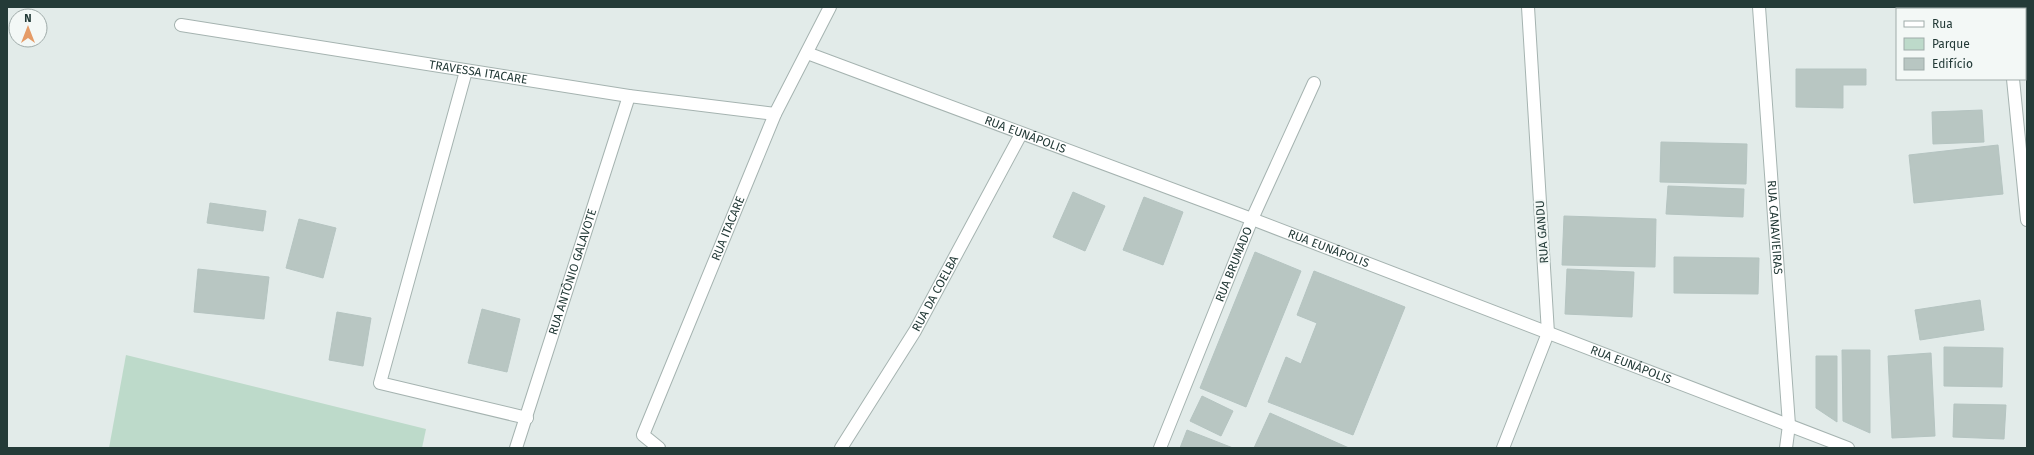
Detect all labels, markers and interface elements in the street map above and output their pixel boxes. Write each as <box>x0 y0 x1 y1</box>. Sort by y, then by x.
north arrow <box>8 8 48 48</box>
legend <box>1896 8 2026 80</box>
text: N <box>24 12 32 25</box>
text: Rua <box>1932 17 1953 31</box>
text: Parque <box>1932 37 1970 51</box>
street label: TRAVESSA ITACARE <box>428 57 528 87</box>
text: Edifício <box>1932 57 1973 71</box>
street label: RUA EUNÁPOLIS <box>983 113 1068 156</box>
street label: RUA CANAVIEIRAS <box>1764 180 1785 276</box>
street label: RUA ITACARE <box>708 194 747 263</box>
street label: RUA GANDU <box>1533 200 1551 264</box>
street label: RUA ANTÔNIO GALAVOTE <box>546 207 599 337</box>
street label: RUA BRUMADO <box>1212 225 1255 304</box>
street label: RUA EUNÁPOLIS <box>1286 226 1372 271</box>
street label: RUA DA COELBA <box>909 253 961 334</box>
street label: RUA EUNÁPOLIS <box>1588 343 1674 387</box>

